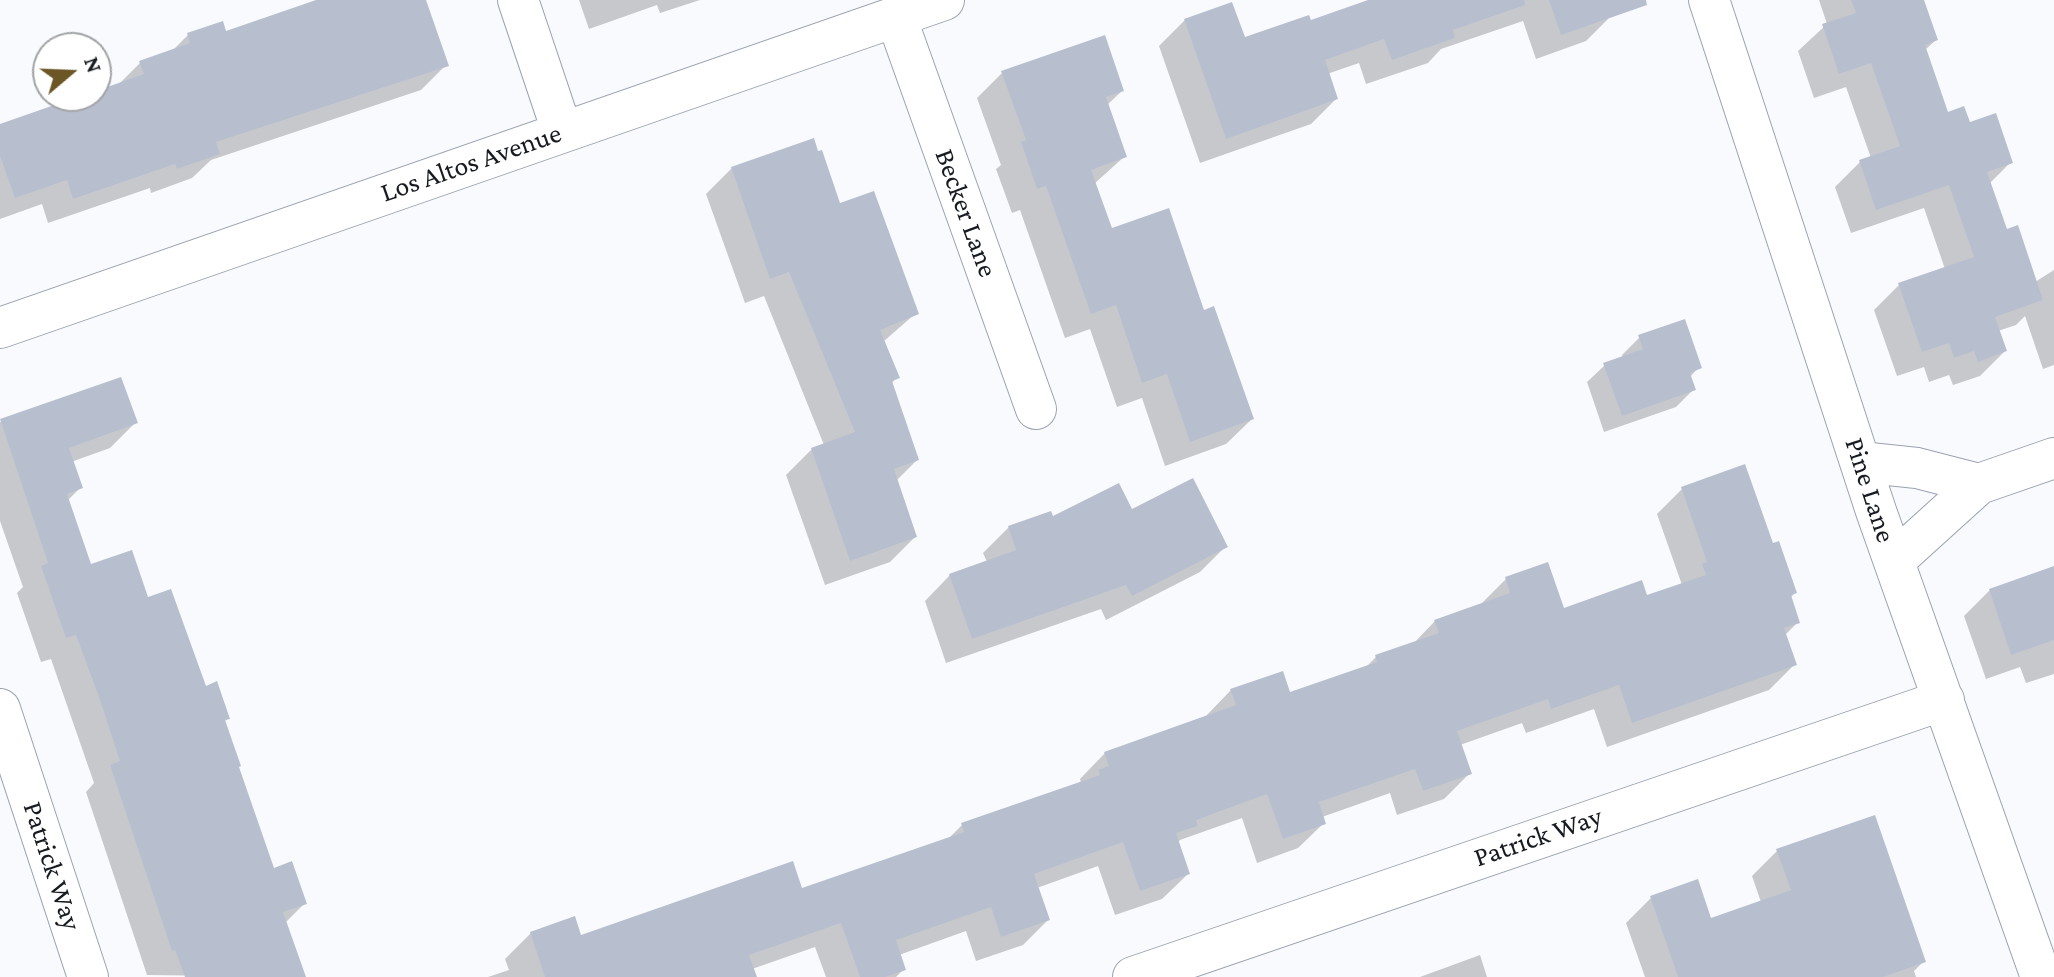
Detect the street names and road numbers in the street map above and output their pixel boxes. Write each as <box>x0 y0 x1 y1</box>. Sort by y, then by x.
street label: Los Altos Avenue <box>376 116 566 210</box>
street label: Becker Lane <box>927 144 1005 282</box>
street label: Pine Lane <box>1837 433 1903 547</box>
street label: Patrick Way <box>15 797 89 935</box>
street label: Patrick Way <box>1469 799 1607 875</box>

